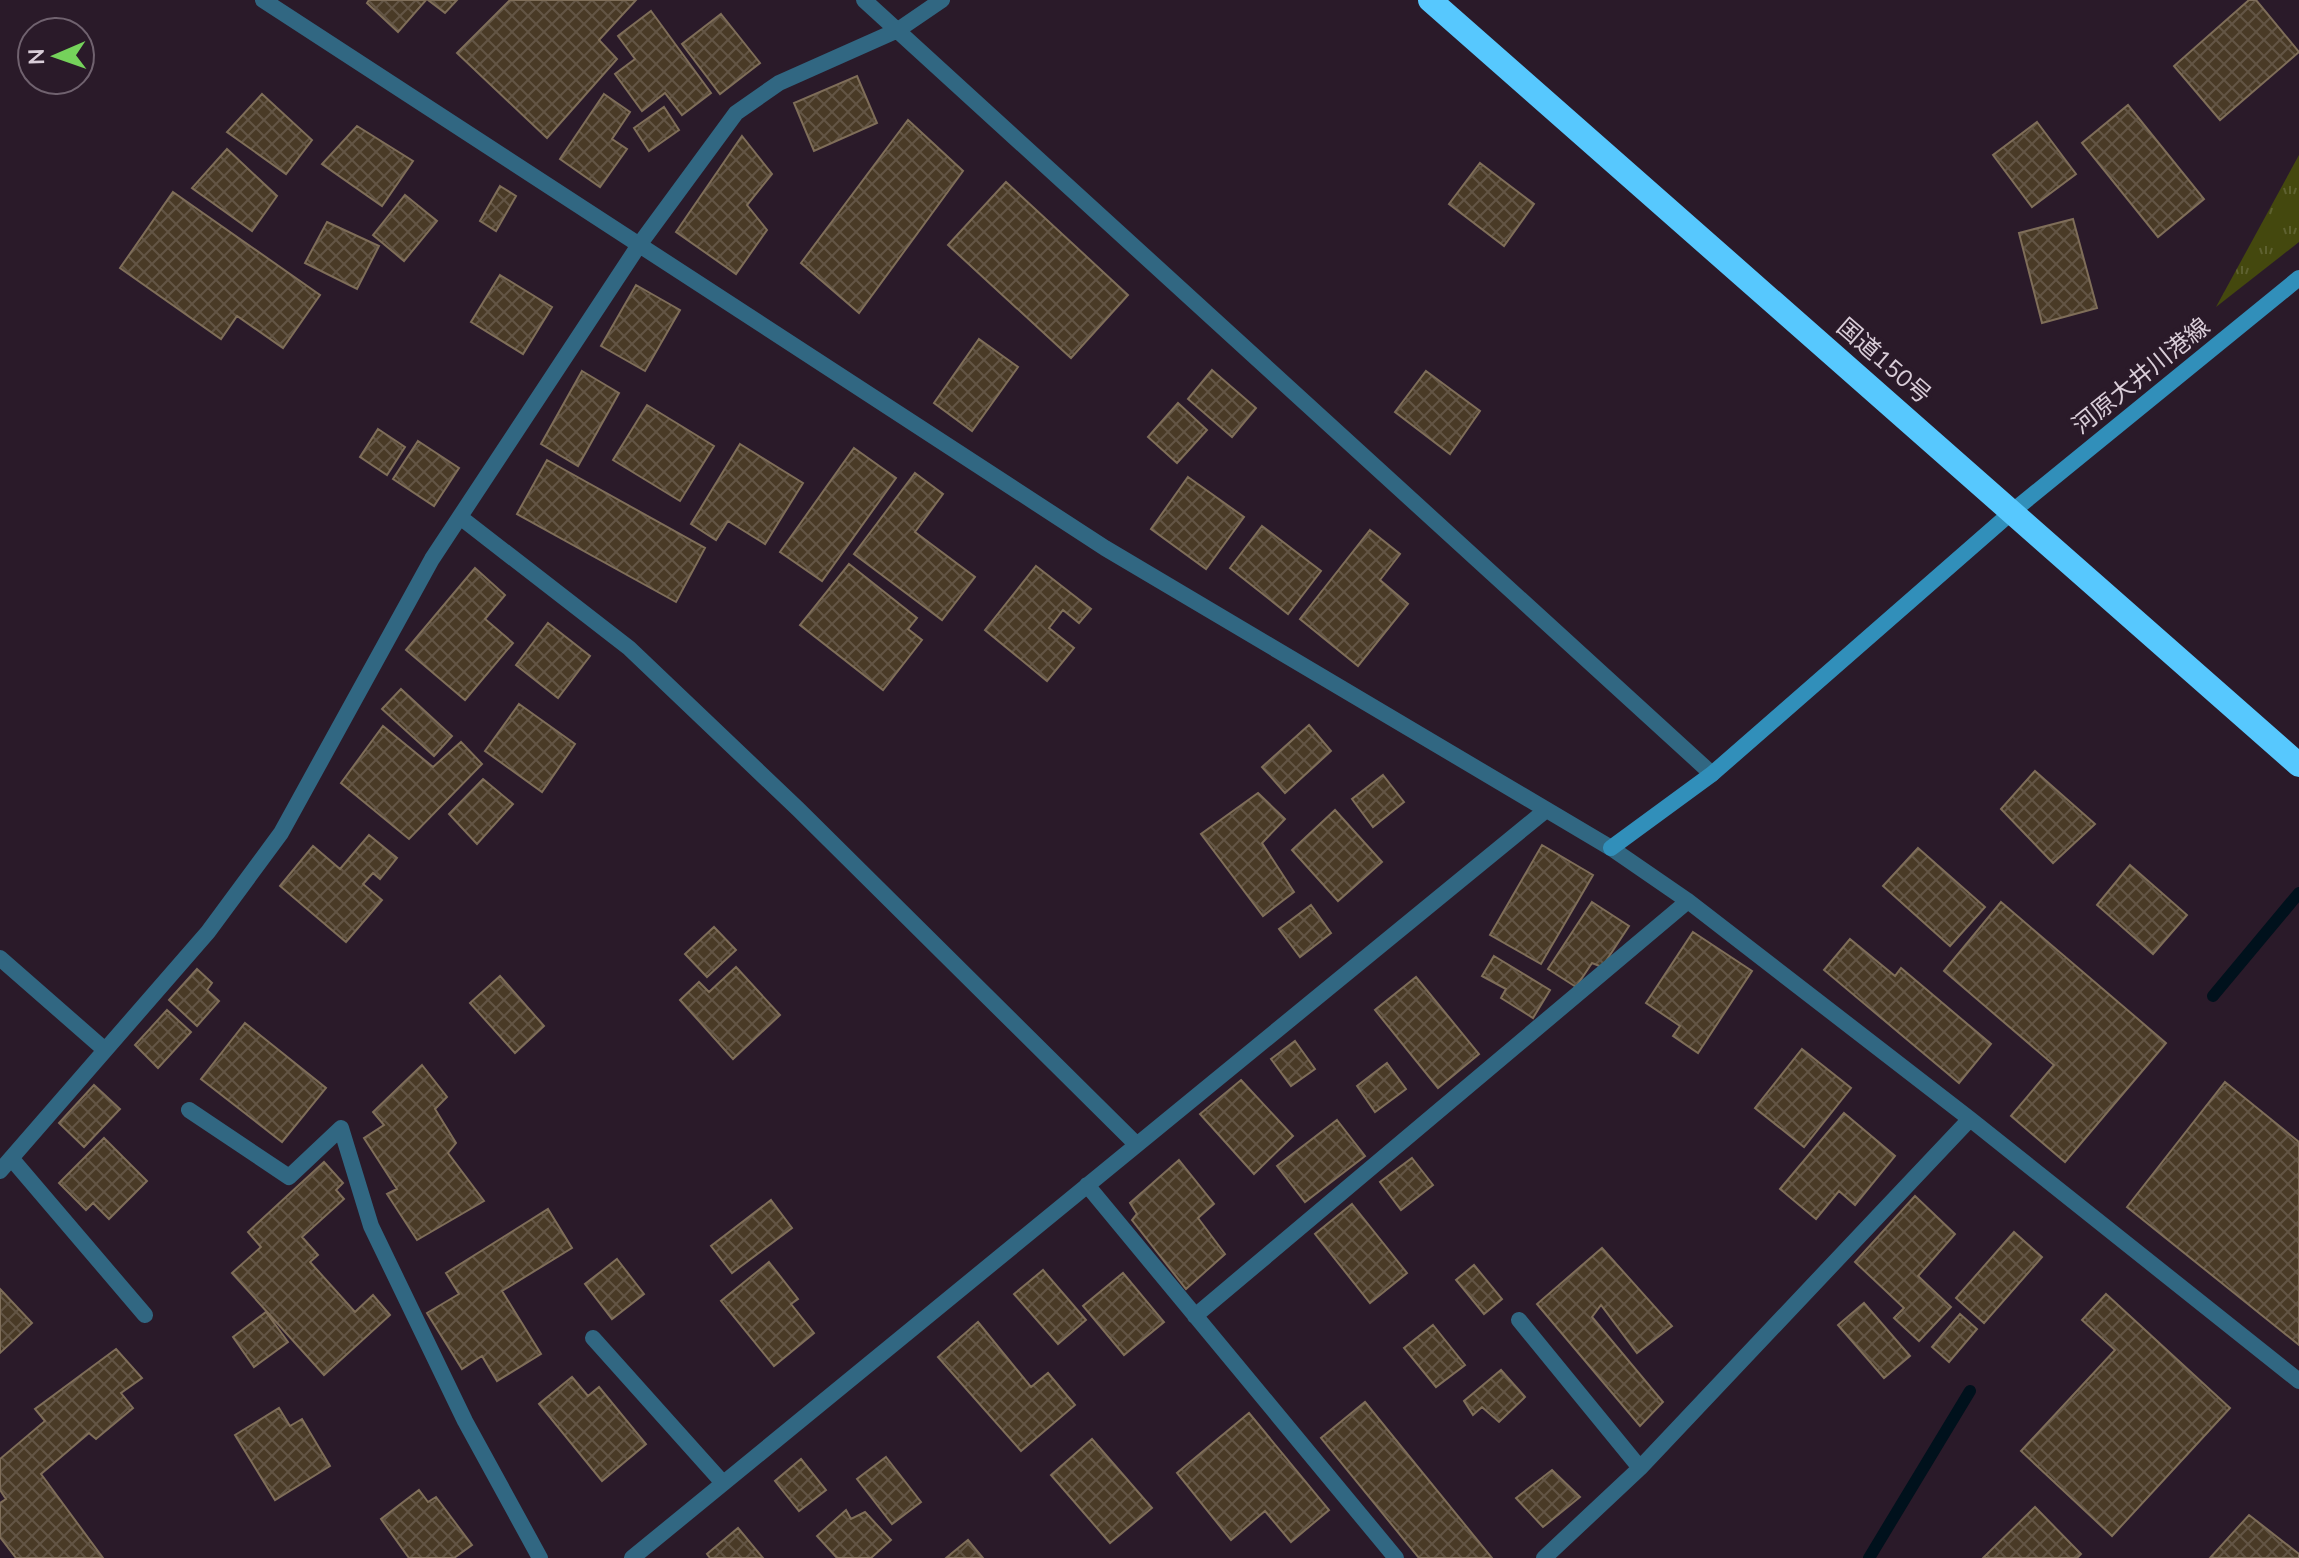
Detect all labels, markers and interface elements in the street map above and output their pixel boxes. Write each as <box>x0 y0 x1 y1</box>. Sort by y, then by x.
north arrow <box>16 16 96 96</box>
text: N <box>22 48 52 65</box>
street label: 国道150号 <box>1830 311 1938 411</box>
street label: 河原大井川港線 <box>2066 311 2216 441</box>

